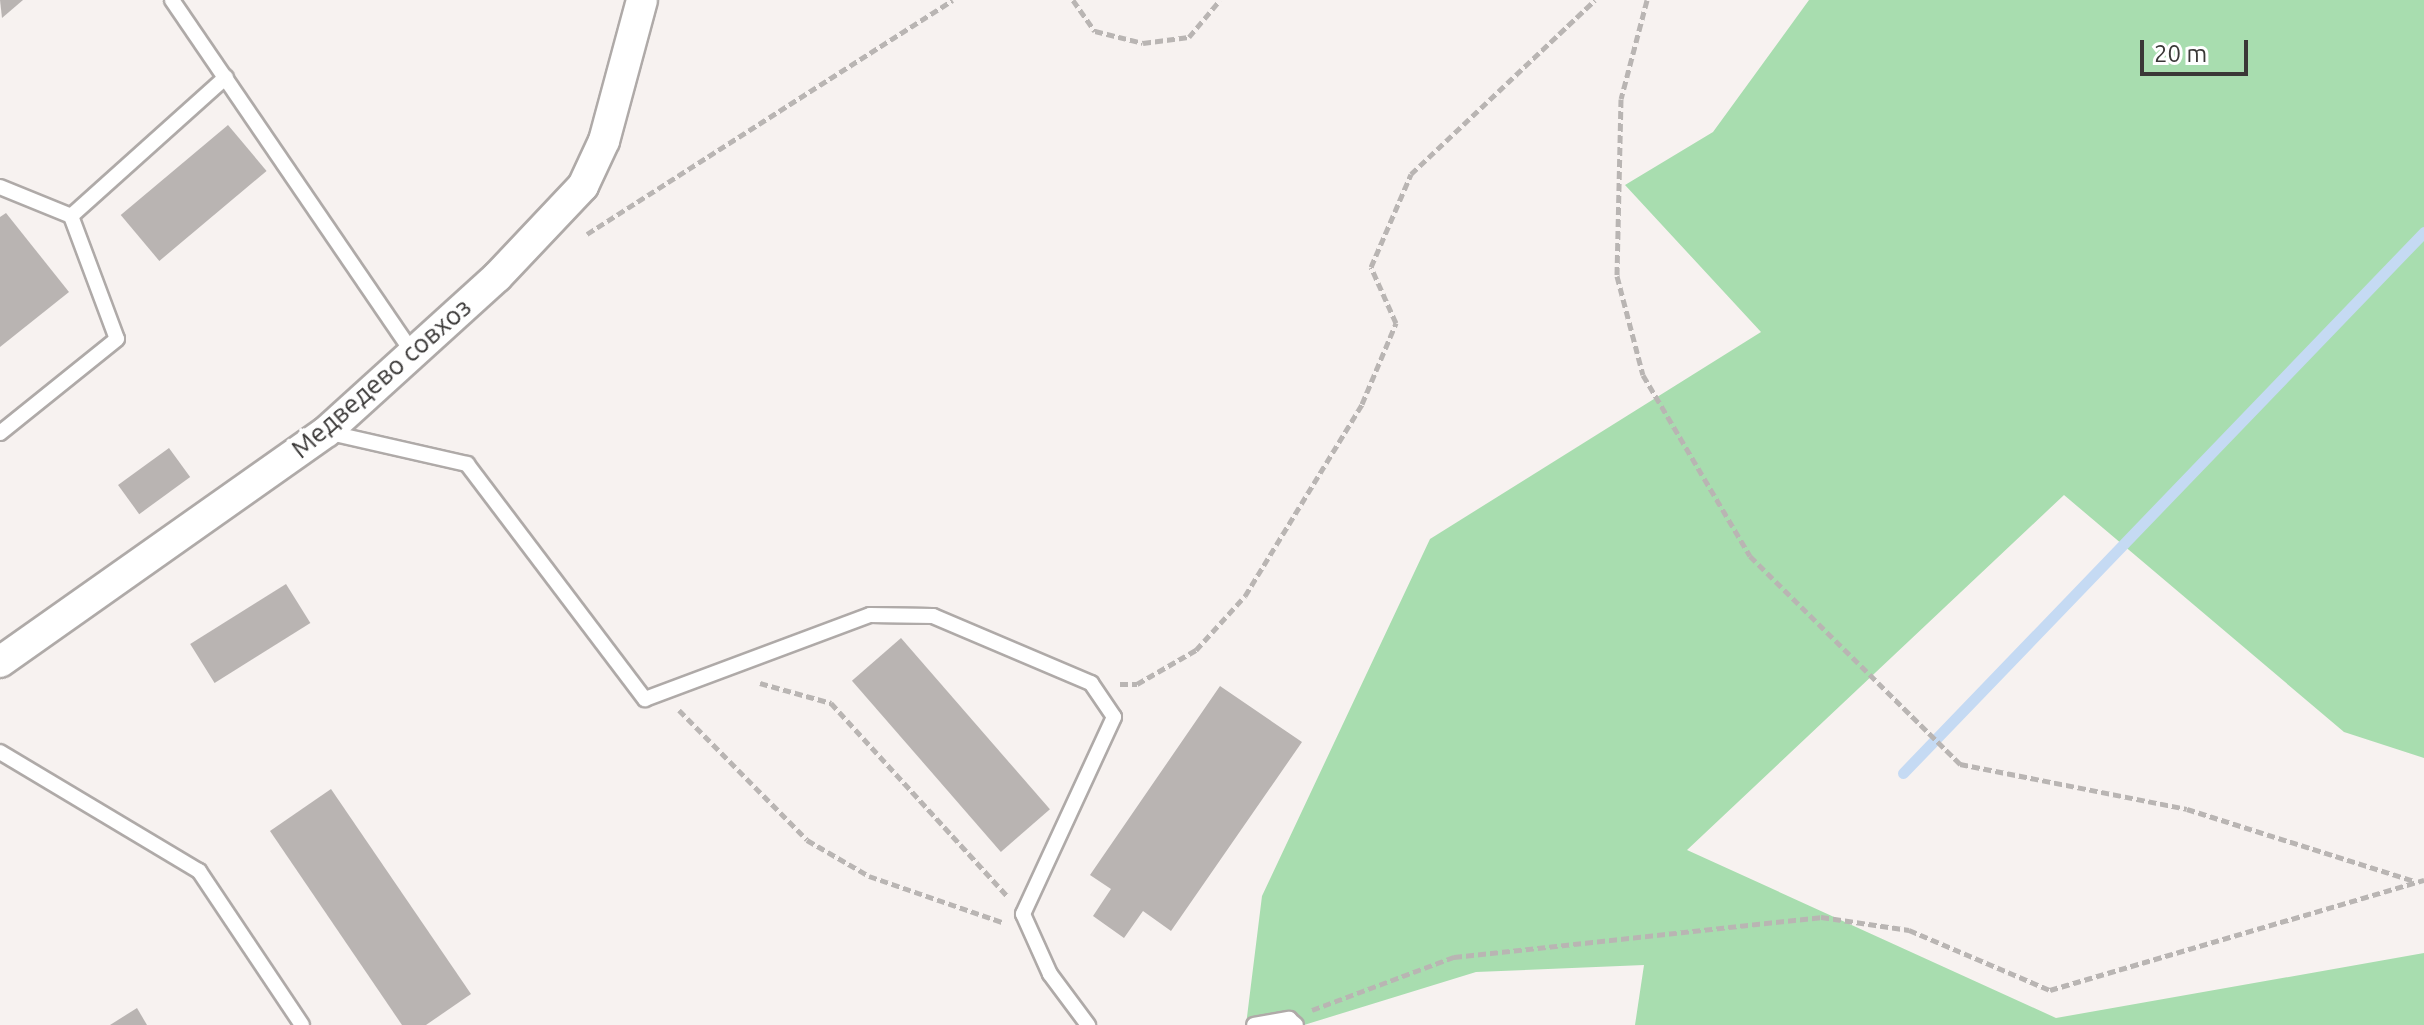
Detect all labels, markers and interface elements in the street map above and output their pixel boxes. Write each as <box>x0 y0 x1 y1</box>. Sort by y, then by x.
scale bar <box>2144 24 2252 74</box>
text: 20 m <box>2154 40 2207 67</box>
street label: Медведево совхоз <box>285 291 477 465</box>

